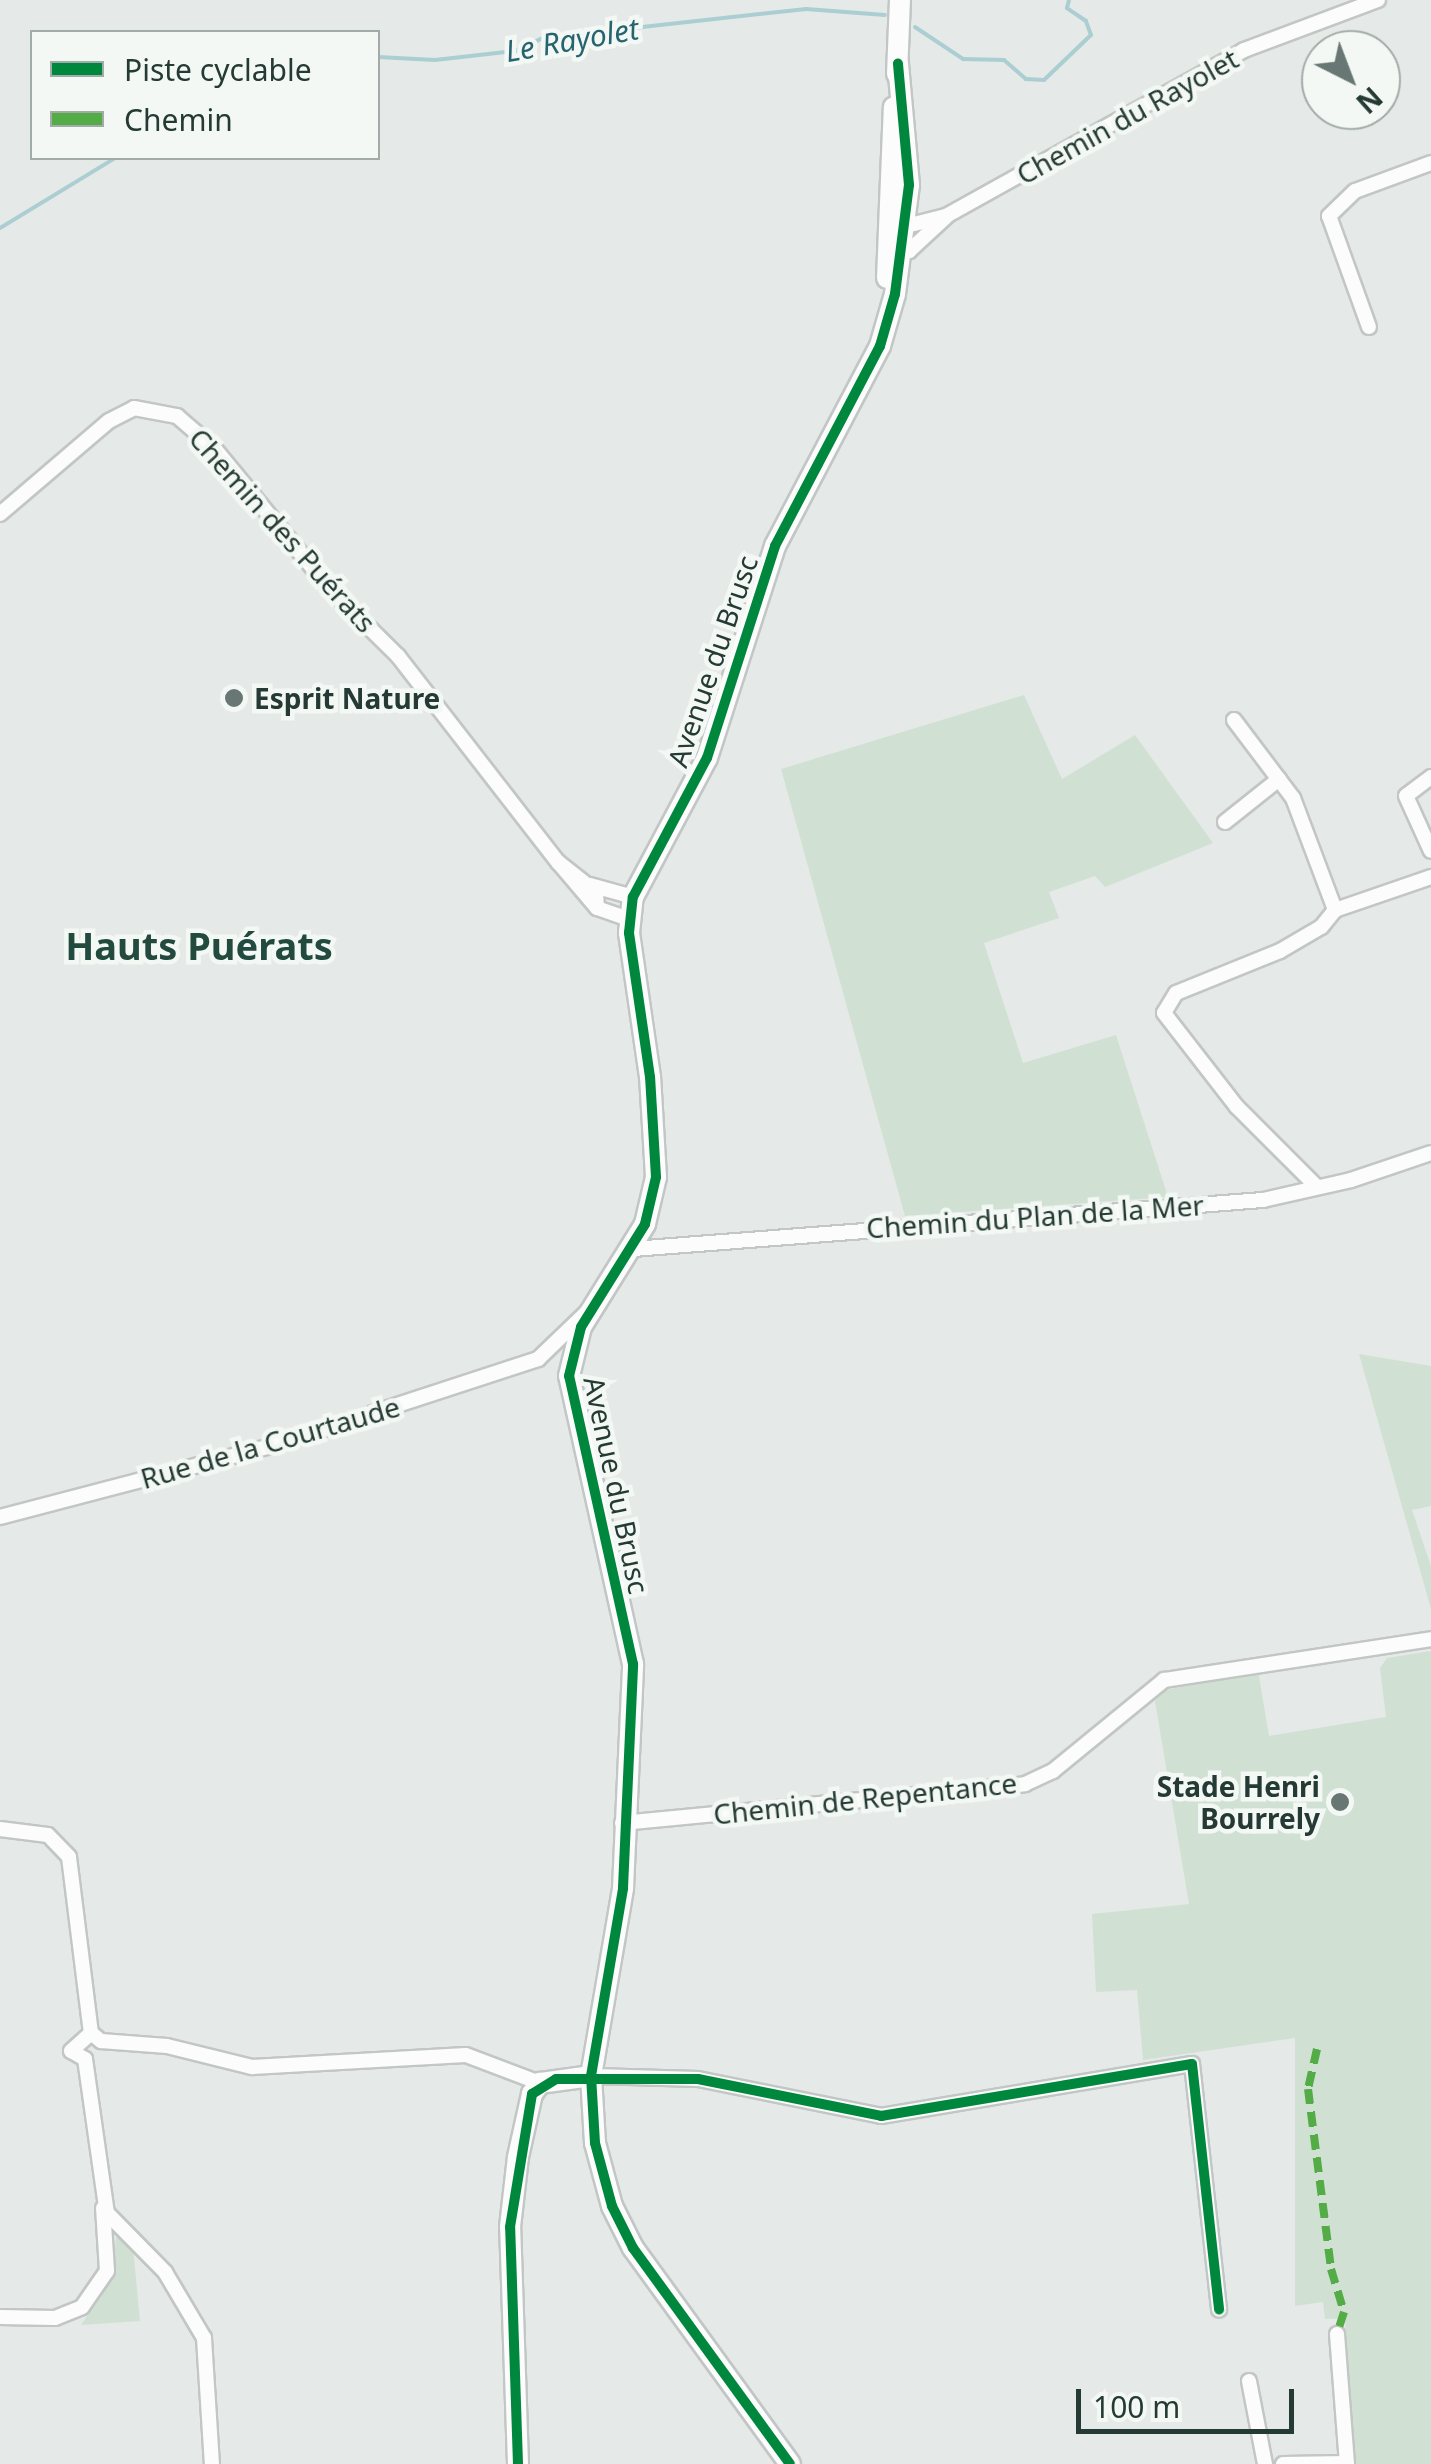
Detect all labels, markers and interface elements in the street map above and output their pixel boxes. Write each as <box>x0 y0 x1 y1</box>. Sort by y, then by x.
water label: Le Rayolet <box>502 11 642 69</box>
legend <box>30 30 380 160</box>
north arrow <box>1301 30 1401 130</box>
street label: Chemin du Rayolet <box>1010 41 1244 191</box>
text: Piste cyclable <box>124 49 312 90</box>
text: N <box>1349 79 1391 123</box>
text: Chemin <box>124 99 233 140</box>
street label: Chemin des Puérats <box>183 421 383 639</box>
street label: Avenue du Brusc <box>660 551 764 771</box>
place label: Esprit Nature <box>254 681 440 715</box>
marker: Esprit Nature <box>223 687 245 709</box>
district label: Hauts Puérats <box>65 923 333 969</box>
street label: Chemin du Plan de la Mer <box>865 1187 1205 1245</box>
street label: Avenue du Brusc <box>578 1373 656 1597</box>
street label: Rue de la Courtaude <box>137 1389 403 1495</box>
street label: Chemin de Repentance <box>712 1765 1018 1831</box>
place label: Stade Henri Bourrely <box>1157 1769 1320 1835</box>
marker: Stade Henri Bourrely <box>1329 1791 1351 1813</box>
scale bar <box>1081 2369 1298 2431</box>
text: 100 m <box>1093 2386 1180 2427</box>

